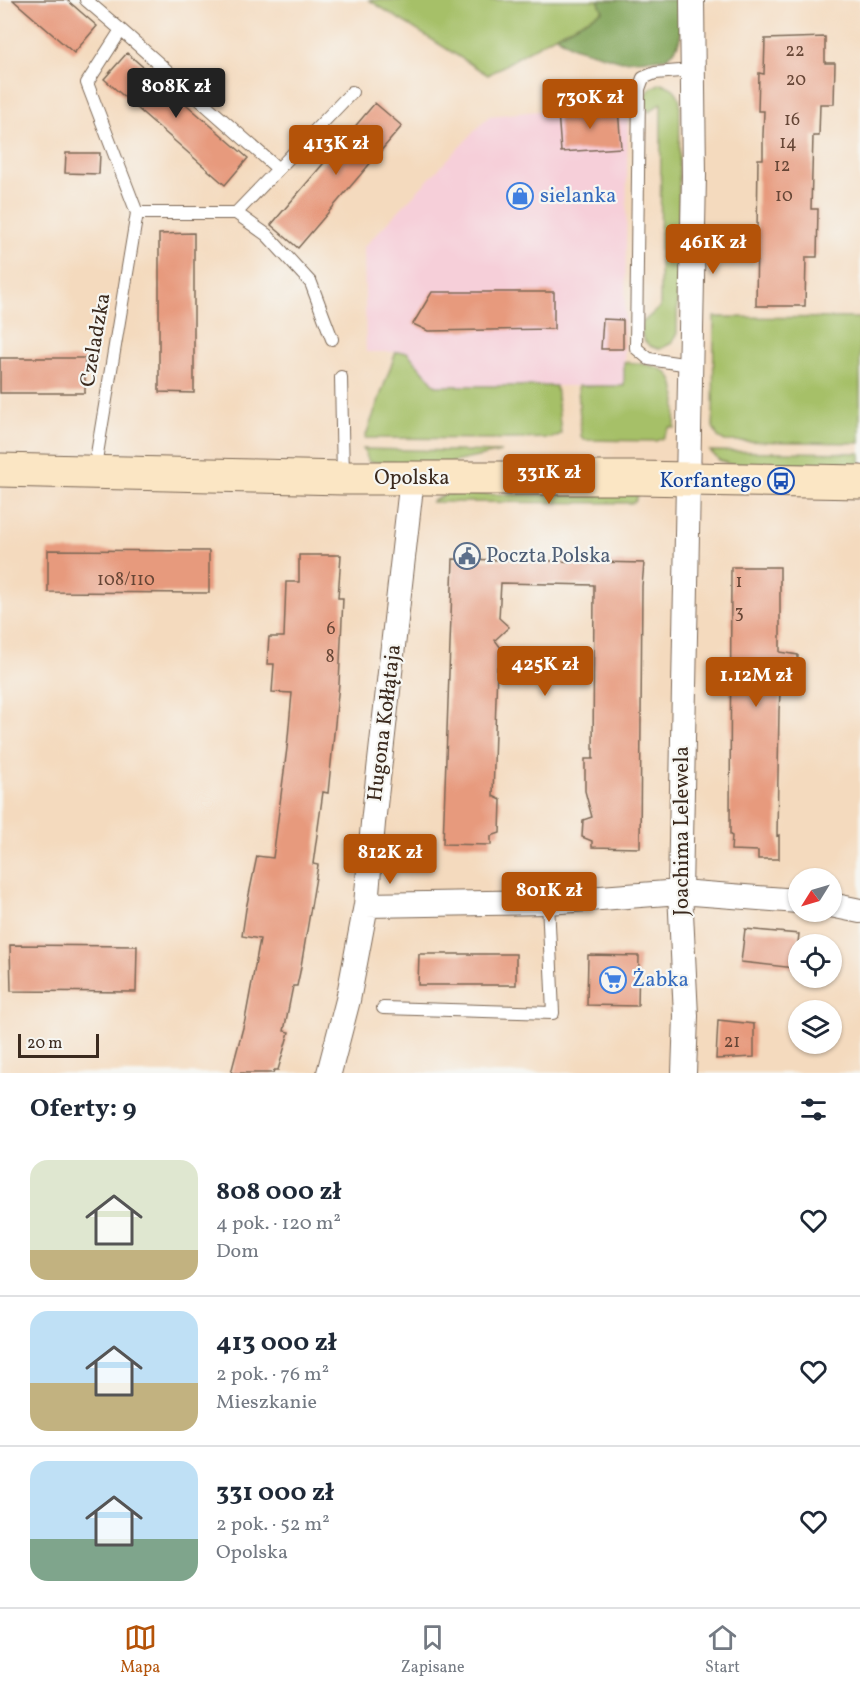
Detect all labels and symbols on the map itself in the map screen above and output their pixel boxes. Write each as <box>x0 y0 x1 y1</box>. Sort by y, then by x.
house number: 22 <box>785 39 805 64</box>
pin: 808K zł <box>121 68 231 119</box>
house number: 20 <box>786 68 806 93</box>
pin: 730K zł <box>535 79 645 130</box>
house number: 16 <box>784 108 800 133</box>
pin: 413K zł <box>281 125 391 176</box>
house number: 14 <box>779 131 797 156</box>
house number: 12 <box>774 154 790 179</box>
shop icon: sielanka <box>505 181 535 211</box>
place label: sielanka <box>540 182 616 211</box>
house number: 10 <box>775 184 793 209</box>
pin: 461K zł <box>658 224 768 275</box>
street label: Czeladzka <box>73 291 119 389</box>
pin: 331K zł <box>494 454 604 505</box>
street label: Opolska <box>374 464 450 493</box>
bus stop icon: Korfantego <box>766 466 796 496</box>
place label: Korfantego <box>659 467 762 496</box>
public building icon: Poczta Polska <box>452 541 482 571</box>
place label: Poczta Polska <box>486 542 611 571</box>
house number: 108/110 <box>97 568 155 593</box>
house number: 1 <box>736 570 742 595</box>
house number: 3 <box>734 601 744 626</box>
house number: 6 <box>326 617 336 642</box>
street label: Hugona Kołłątaja <box>361 643 409 803</box>
house number: 8 <box>325 645 335 670</box>
pin: 425K zł <box>490 646 600 697</box>
pin: 1.12M zł <box>694 657 818 708</box>
street label: Joachima Lelewela <box>668 746 697 916</box>
pin: 812K zł <box>335 834 445 885</box>
north arrow <box>788 868 842 922</box>
pin: 801K zł <box>494 872 604 923</box>
supermarket icon: Żabka <box>598 965 628 995</box>
place label: Żabka <box>632 966 689 995</box>
house number: 21 <box>724 1030 740 1055</box>
scale bar <box>18 1031 99 1058</box>

